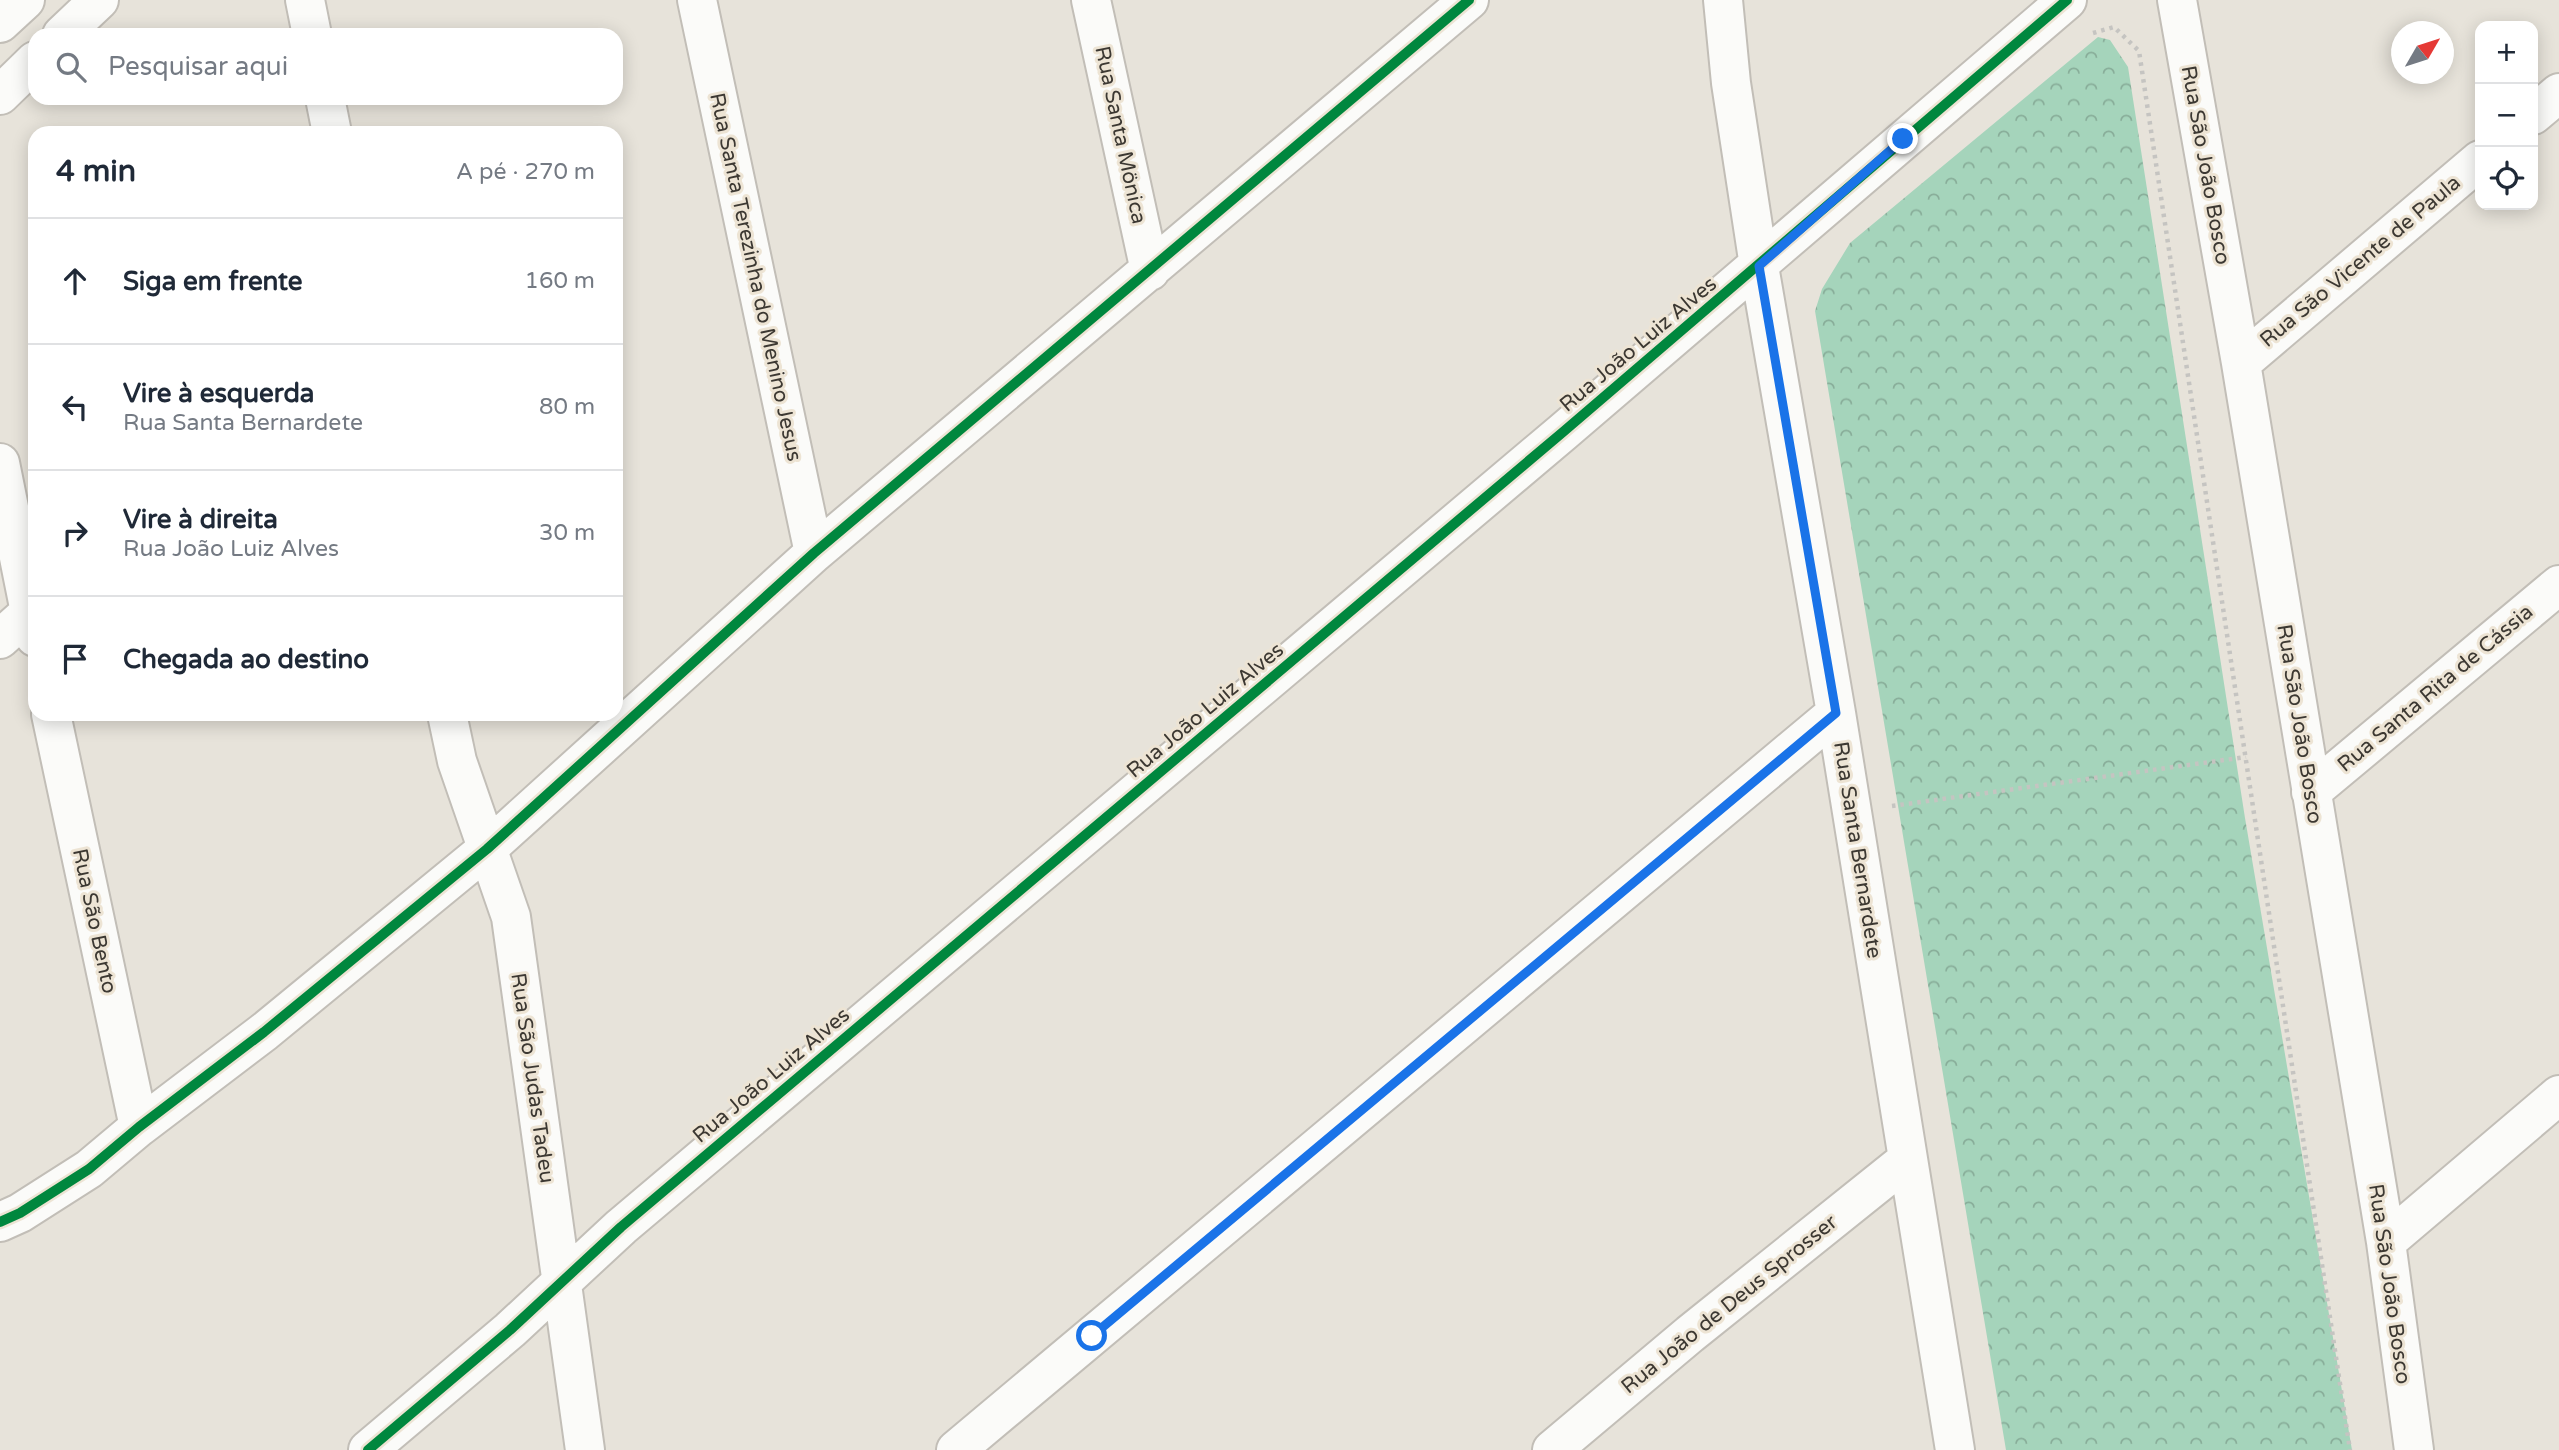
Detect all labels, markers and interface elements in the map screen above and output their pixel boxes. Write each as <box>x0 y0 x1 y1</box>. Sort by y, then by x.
north arrow <box>2391 21 2454 84</box>
map controls <box>2475 21 2538 210</box>
button: + <box>2475 21 2538 84</box>
search box <box>28 28 623 105</box>
street label: Rua Santa Mönica <box>1089 44 1152 226</box>
icon: search <box>52 48 90 86</box>
text: Pesquisar aqui <box>108 51 288 82</box>
street label: Rua São João Bosco <box>2176 64 2235 267</box>
button: − <box>2475 84 2538 147</box>
street label: Rua Santa Terezinha do Menino Jesus <box>704 91 807 464</box>
route end <box>1887 123 1918 154</box>
button: locate <box>2475 147 2538 210</box>
text: 4 min <box>56 153 136 190</box>
text: A pé · 270 m <box>456 158 595 186</box>
street label: Rua São Vicente de Paula <box>2255 170 2466 353</box>
icon: ahead <box>56 262 94 300</box>
text: Siga em frente <box>123 266 303 297</box>
text: 160 m <box>525 267 595 295</box>
street label: Rua João Luiz Alves <box>1555 271 1722 417</box>
text: Vire à esquerda <box>123 378 314 409</box>
icon: left <box>56 388 94 426</box>
text: 80 m <box>539 393 595 421</box>
text: Rua Santa Bernardete <box>123 409 363 437</box>
text: Vire à direita <box>123 504 278 535</box>
icon: right <box>56 514 94 552</box>
text: 30 m <box>539 519 595 547</box>
text: Rua João Luiz Alves <box>123 535 339 563</box>
street label: Rua Santa Rita de Cássia <box>2333 599 2538 777</box>
street label: Rua São João Bosco <box>2271 622 2328 826</box>
street label: Rua João Luiz Alves <box>1122 637 1289 783</box>
icon: arrive <box>56 640 94 678</box>
text: Chegada ao destino <box>123 644 369 675</box>
street label: Rua Santa Bernardete <box>1828 740 1887 960</box>
street label: Rua São Bento <box>67 846 122 996</box>
street label: Rua São Judas Tadeu <box>505 971 560 1185</box>
street label: Rua João Luiz Alves <box>688 1002 855 1148</box>
street label: Rua São João Bosco <box>2363 1182 2416 1386</box>
street label: Rua João de Deus Sprosser <box>1616 1210 1842 1399</box>
route start <box>1076 1320 1107 1351</box>

